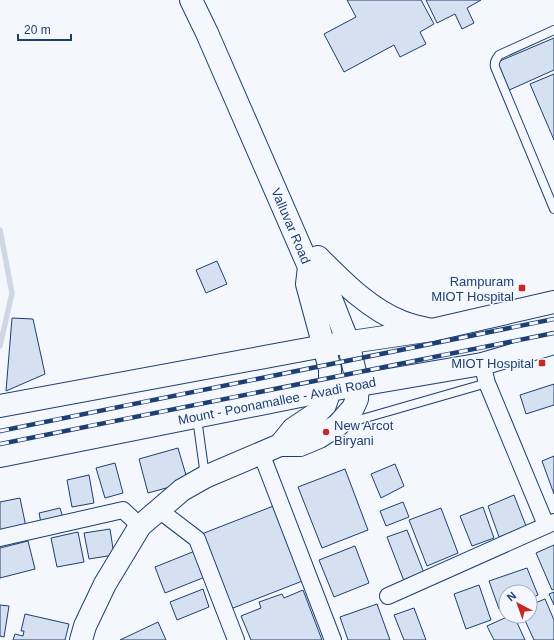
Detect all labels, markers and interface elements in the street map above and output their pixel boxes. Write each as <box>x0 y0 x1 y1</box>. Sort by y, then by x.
scale bar <box>18 16 71 42</box>
text: 20 m <box>24 23 51 37</box>
street label: Valluvar Road <box>268 186 314 266</box>
place label: Rampuram MIOT Hospital <box>431 274 514 304</box>
marker: Rampuram MIOT Hospital <box>517 283 527 293</box>
place label: MIOT Hospital <box>451 356 534 371</box>
marker: MIOT Hospital <box>537 358 547 368</box>
street label: Mount - Poonamallee - Avadi Road <box>177 374 377 428</box>
place label: New Arcot Biryani <box>334 418 394 448</box>
marker: New Arcot Biryani <box>321 427 331 437</box>
north arrow <box>498 584 538 624</box>
text: N <box>505 589 518 604</box>

